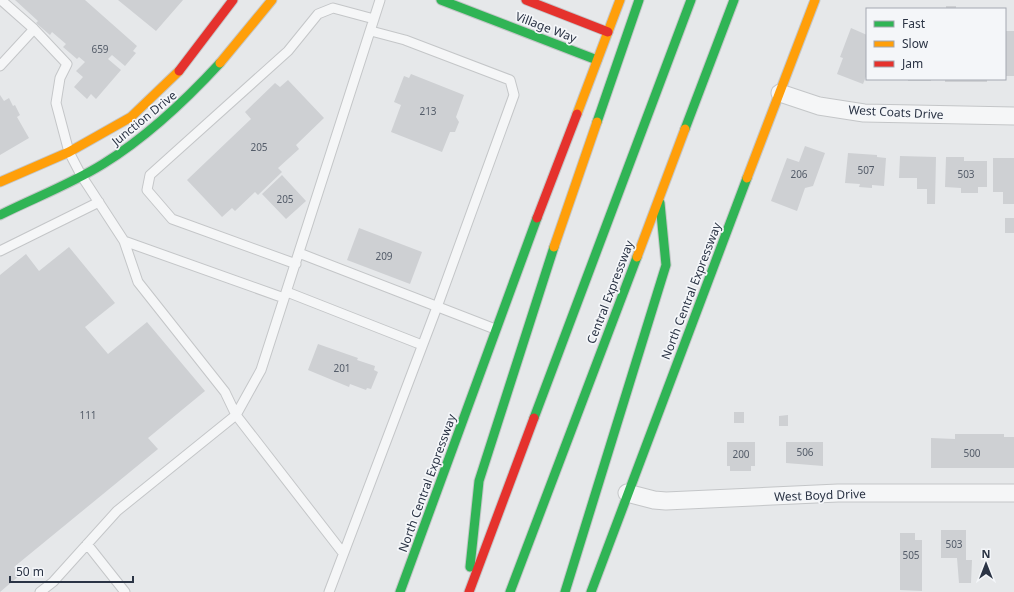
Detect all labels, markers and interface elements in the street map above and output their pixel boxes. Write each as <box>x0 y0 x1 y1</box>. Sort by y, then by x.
street label: Village Way <box>513 8 580 47</box>
legend <box>866 8 1006 80</box>
text: Fast <box>902 15 926 32</box>
text: Slow <box>902 35 929 52</box>
house number: 659 <box>91 42 109 56</box>
text: Jam <box>901 55 923 72</box>
street label: Junction Drive <box>107 86 180 150</box>
street label: West Coats Drive <box>848 101 944 123</box>
house number: 213 <box>419 104 437 118</box>
house number: 205 <box>250 140 268 154</box>
house number: 507 <box>857 163 875 177</box>
house number: 206 <box>790 167 808 181</box>
house number: 503 <box>957 167 975 181</box>
house number: 205 <box>276 192 294 206</box>
street label: North Central Expressway <box>657 219 725 362</box>
street label: Central Expressway <box>582 237 638 346</box>
house number: 209 <box>375 249 393 263</box>
house number: 201 <box>333 361 351 375</box>
house number: 111 <box>79 408 97 422</box>
street label: North Central Expressway <box>394 411 460 554</box>
house number: 506 <box>796 445 814 459</box>
house number: 500 <box>963 446 981 460</box>
house number: 200 <box>732 447 750 461</box>
street label: West Boyd Drive <box>774 485 866 505</box>
house number: 503 <box>945 537 963 551</box>
north arrow <box>966 544 1006 584</box>
text: N <box>982 546 990 561</box>
house number: 505 <box>902 548 920 562</box>
scale bar <box>10 558 133 584</box>
text: 50 m <box>16 563 44 580</box>

